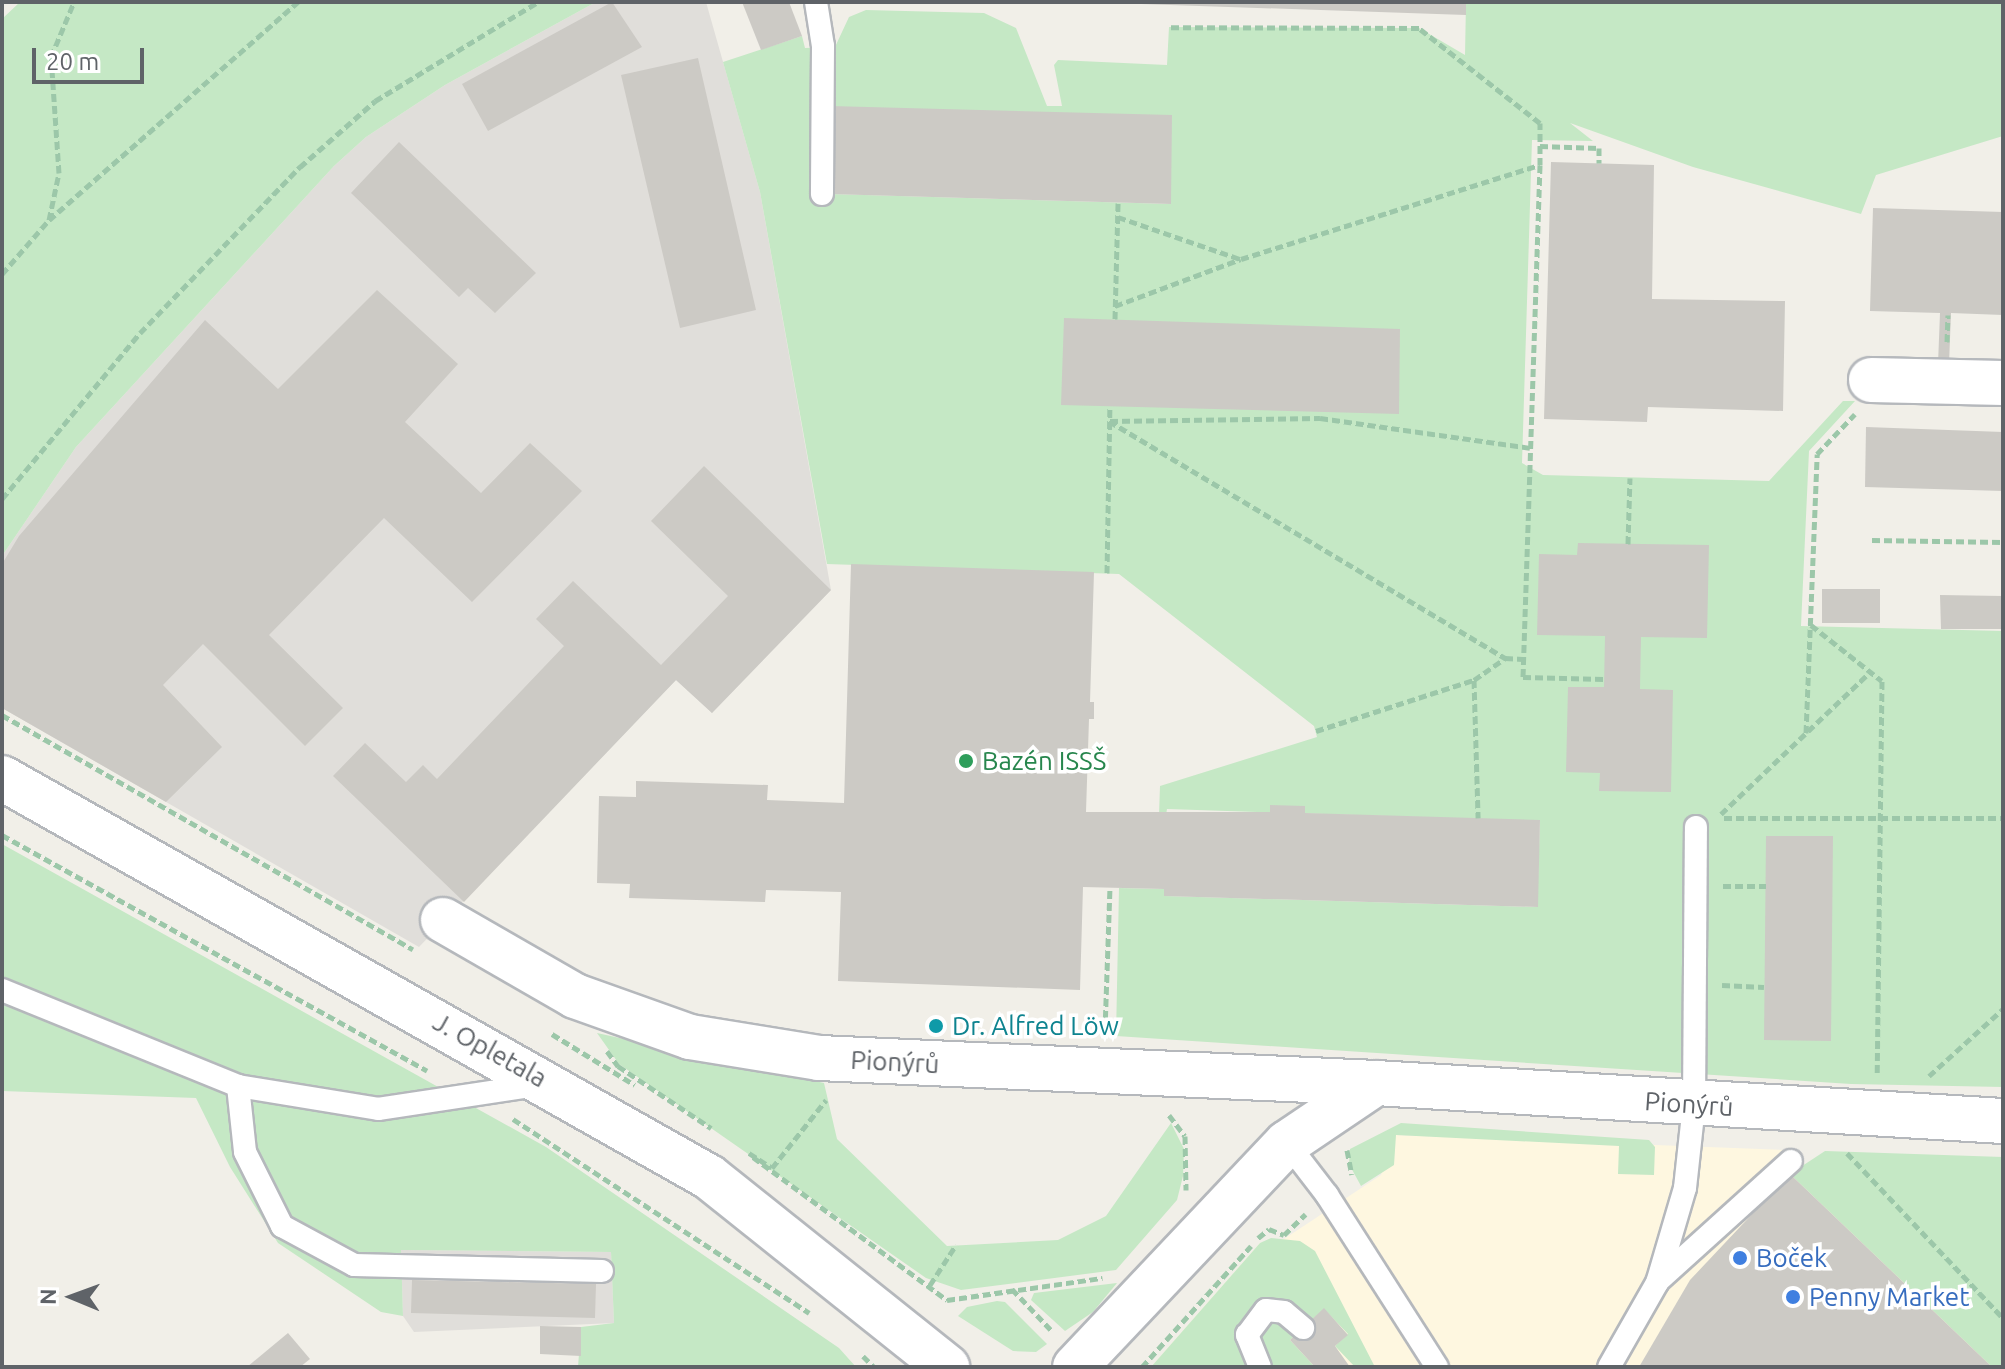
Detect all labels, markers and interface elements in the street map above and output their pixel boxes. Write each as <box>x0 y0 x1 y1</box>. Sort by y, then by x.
scale bar <box>36 32 148 82</box>
text: 20 m <box>46 48 99 75</box>
place label: Bazén ISSŠ <box>982 745 1106 777</box>
marker: Bazén ISSŠ <box>957 752 975 770</box>
street label: J. Opletala <box>428 1006 552 1094</box>
place label: Dr. Alfred Löw <box>952 1010 1119 1042</box>
marker: Dr. Alfred Löw <box>927 1017 945 1035</box>
street label: Pionýrů <box>850 1044 940 1080</box>
street label: Pionýrů <box>1644 1085 1734 1123</box>
place label: Boček <box>1756 1242 1827 1274</box>
marker: Boček <box>1731 1249 1749 1267</box>
north arrow <box>32 1257 112 1337</box>
place label: Penny Market <box>1809 1281 1969 1313</box>
text: N <box>35 1288 60 1305</box>
marker: Penny Market <box>1784 1288 1802 1306</box>

